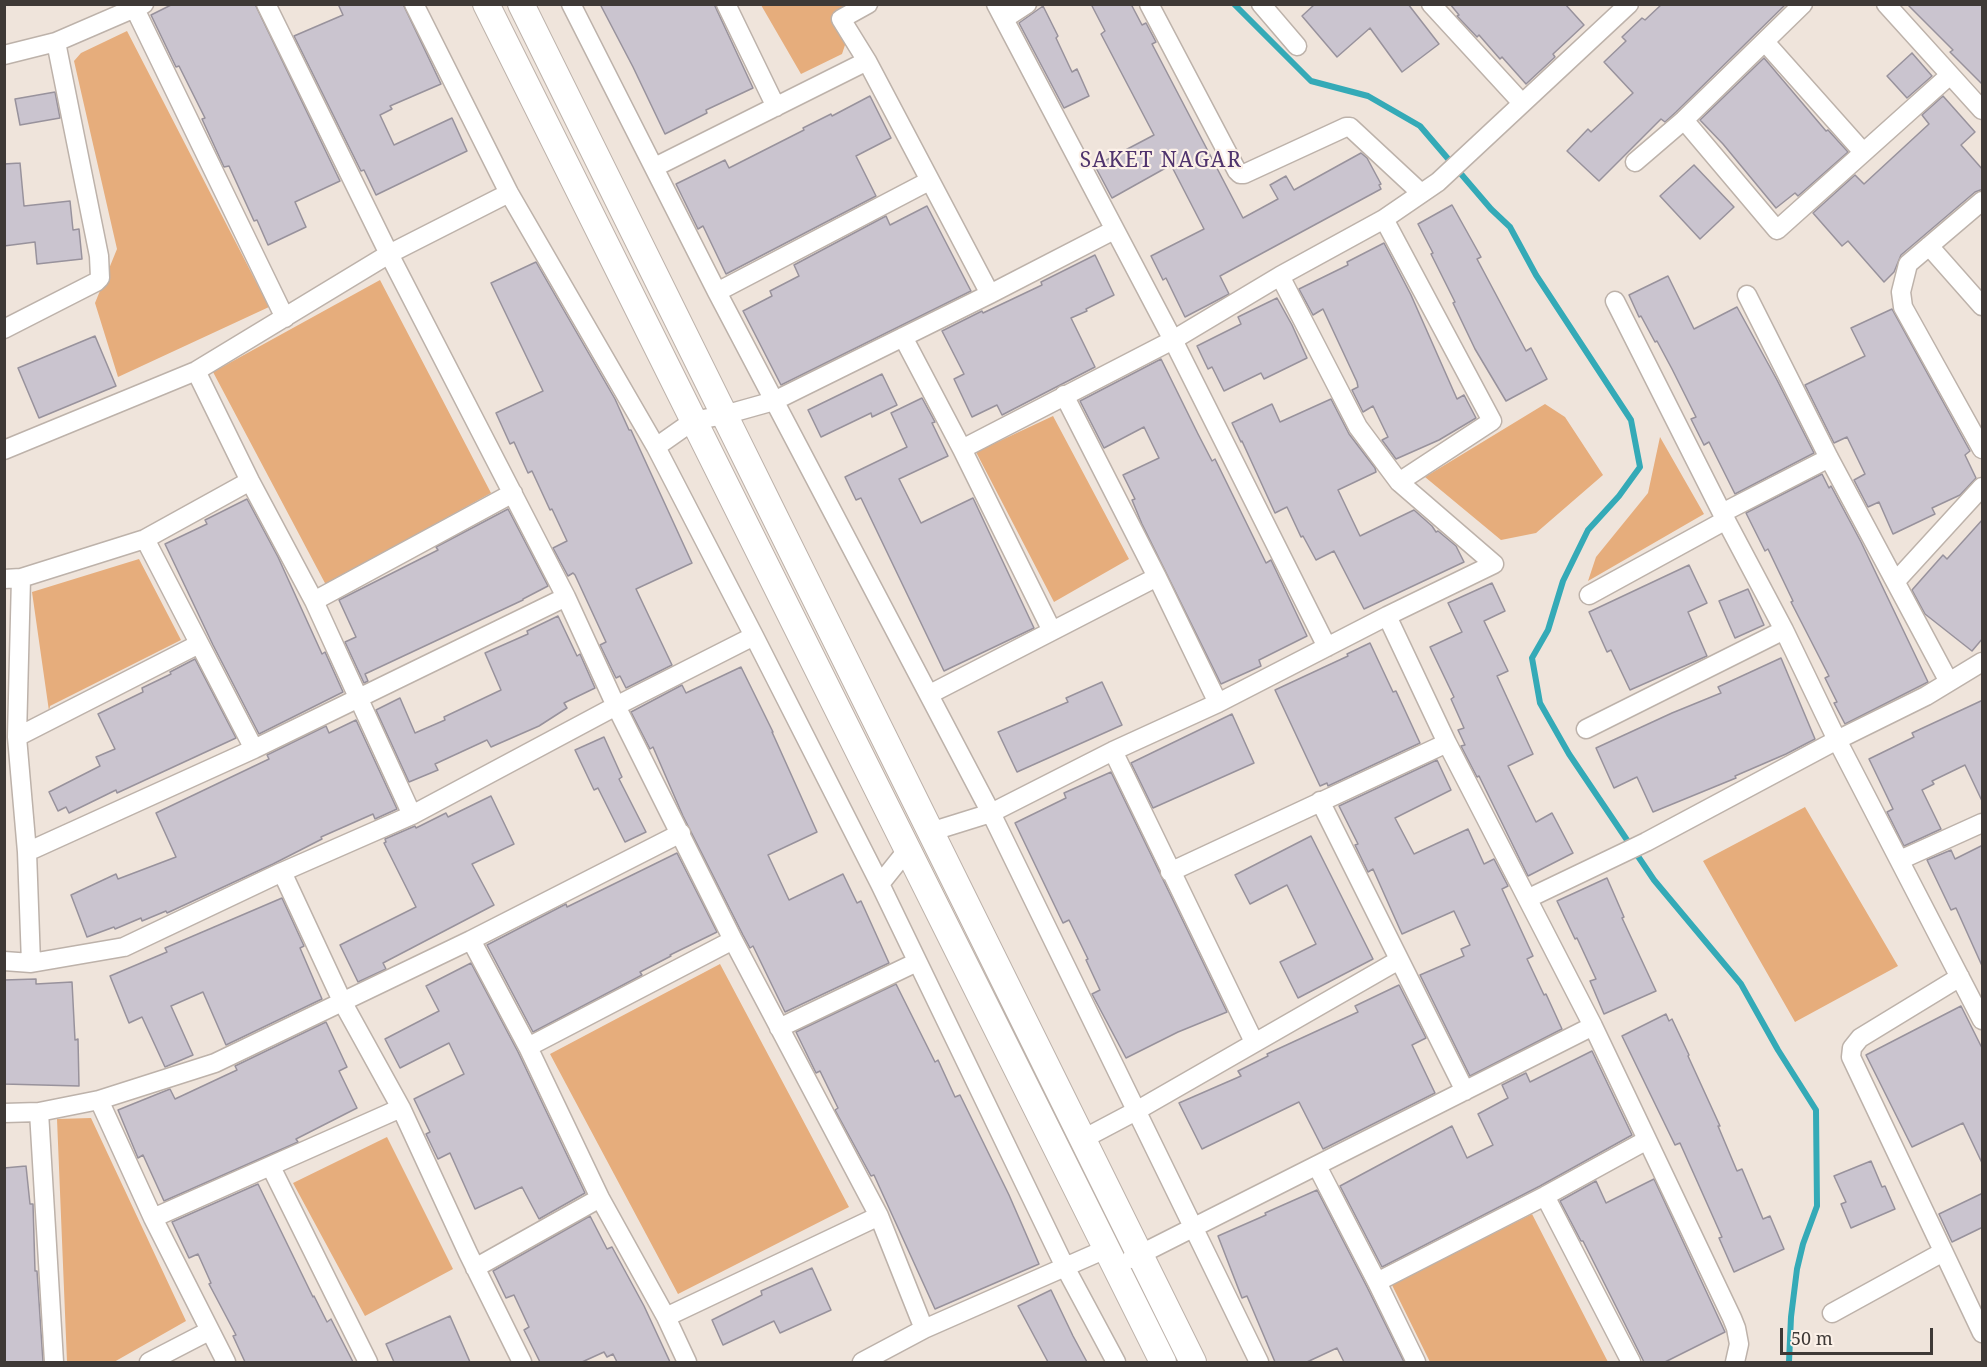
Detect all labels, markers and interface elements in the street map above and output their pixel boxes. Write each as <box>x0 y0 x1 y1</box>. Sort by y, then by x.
district label: SAKET NAGAR <box>1080 148 1242 174</box>
scale bar <box>1783 1316 1936 1354</box>
text: 50 m <box>1791 1326 1833 1350</box>

